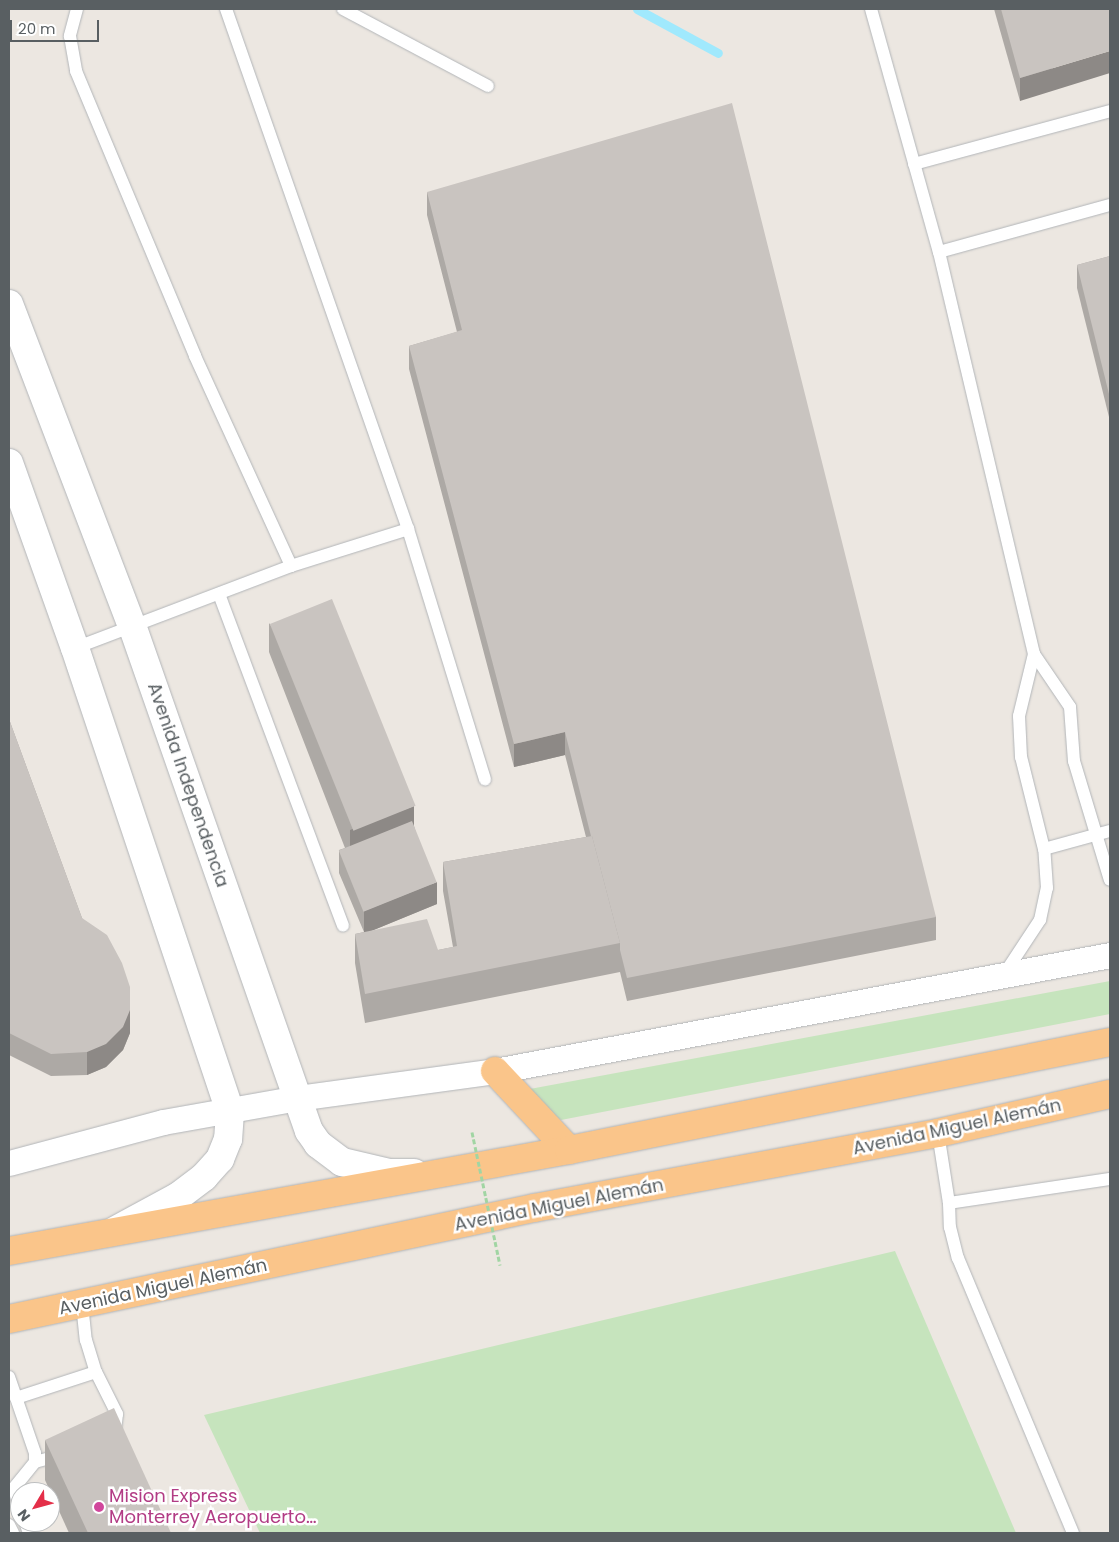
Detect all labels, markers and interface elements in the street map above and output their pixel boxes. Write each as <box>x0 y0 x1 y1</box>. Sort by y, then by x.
scale bar <box>12 10 101 42</box>
text: 20 m <box>18 18 56 39</box>
street label: Avenida Independencia <box>143 680 233 890</box>
street label: Avenida Miguel Alemán <box>851 1094 1063 1160</box>
street label: Avenida Miguel Alemán <box>453 1174 665 1236</box>
street label: Avenida Miguel Alemán <box>57 1254 269 1320</box>
north arrow <box>10 1482 60 1532</box>
place label: Mision Express Monterrey Aeropuerto… <box>109 1486 316 1528</box>
marker: Mision Express Monterrey Aeropuerto… <box>93 1501 105 1513</box>
text: N <box>13 1505 35 1526</box>

